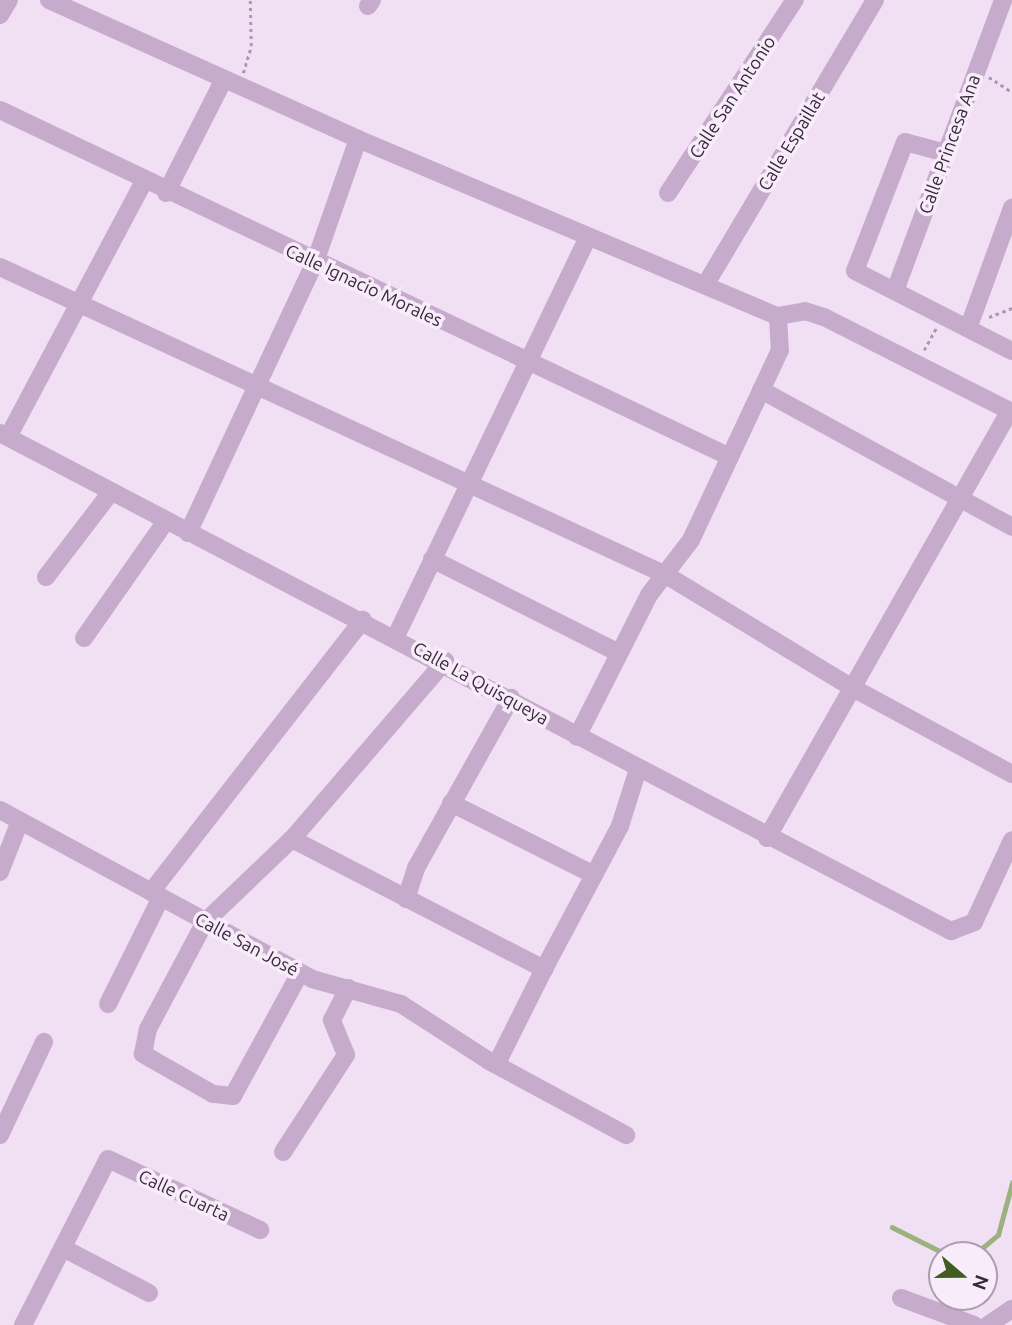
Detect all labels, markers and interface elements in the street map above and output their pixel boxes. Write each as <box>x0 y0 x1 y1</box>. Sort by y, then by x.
street label: Calle San Antonio <box>684 32 780 162</box>
street label: Calle Princesa Ana <box>914 71 984 217</box>
street label: Calle Espaillat <box>753 88 829 194</box>
street label: Calle Ignacio Morales <box>282 239 446 331</box>
street label: Calle La Quisqueya <box>410 637 552 729</box>
street label: Calle San José <box>192 908 302 980</box>
street label: Calle Cuarta <box>135 1165 233 1225</box>
north arrow <box>928 1241 998 1311</box>
text: N <box>968 1272 994 1293</box>

